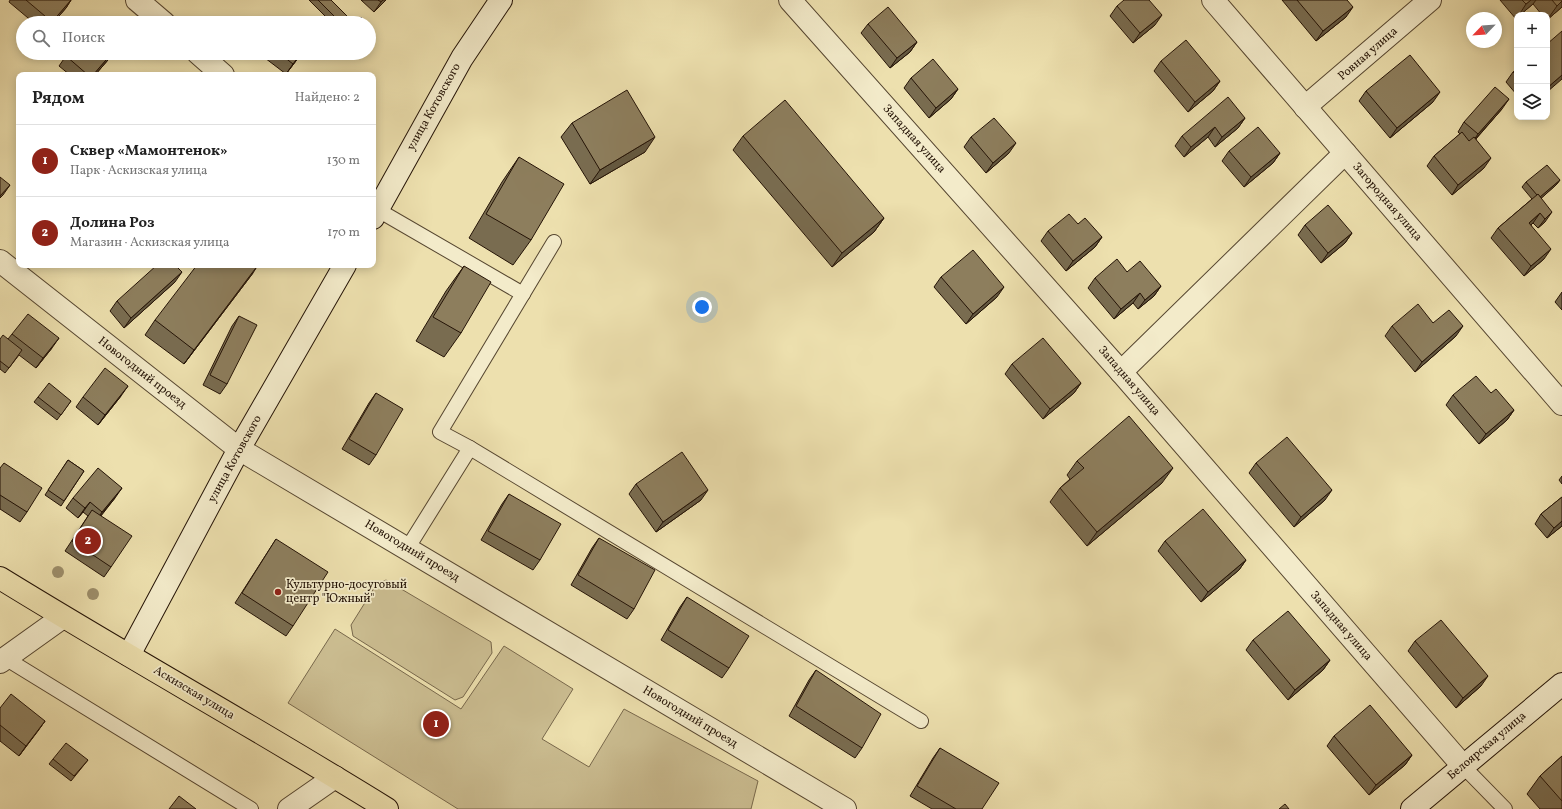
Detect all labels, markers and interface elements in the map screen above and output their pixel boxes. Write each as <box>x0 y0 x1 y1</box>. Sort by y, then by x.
north arrow <box>1466 12 1502 48</box>
map controls <box>1514 12 1550 120</box>
button: + <box>1514 12 1550 48</box>
search box <box>16 16 376 60</box>
street label: Ровная улица <box>1335 24 1401 84</box>
icon: search <box>30 27 52 49</box>
text: Поиск <box>62 28 105 49</box>
button: − <box>1514 48 1550 84</box>
street label: улица Котовского <box>403 60 465 154</box>
button: layers <box>1514 84 1550 120</box>
text: Рядом <box>32 87 85 110</box>
text: Найдено: 2 <box>295 89 360 107</box>
street label: Западная улица <box>879 101 949 177</box>
text: Сквер «Мамонтенок» <box>70 141 228 162</box>
text: 1 <box>42 152 48 170</box>
text: 130 m <box>327 152 360 170</box>
street label: Загородная улица <box>1348 159 1426 245</box>
text: Парк · Аскизская улица <box>70 162 207 180</box>
text: Долина Роз <box>70 213 155 234</box>
text: 2 <box>42 224 48 242</box>
text: 170 m <box>327 224 360 242</box>
text: Магазин · Аскизская улица <box>70 234 230 252</box>
your location <box>692 297 712 317</box>
street label: Новогодний проезд <box>94 333 190 413</box>
street label: Западная улица <box>1094 343 1164 419</box>
street label: улица Котовского <box>204 412 266 506</box>
street label: Новогодний проезд <box>361 516 463 586</box>
pin: 2 <box>75 526 101 556</box>
place label: Культурно-досуговый центр "Южный" <box>286 577 407 607</box>
marker: Культурно-досуговый центр "Южный" <box>273 587 283 597</box>
street label: Западная улица <box>1306 588 1376 664</box>
street label: Аскизская улица <box>150 662 238 724</box>
street label: Новогодний проезд <box>639 682 741 752</box>
street label: Белоярская улица <box>1444 708 1530 784</box>
pin: 1 <box>423 709 449 739</box>

